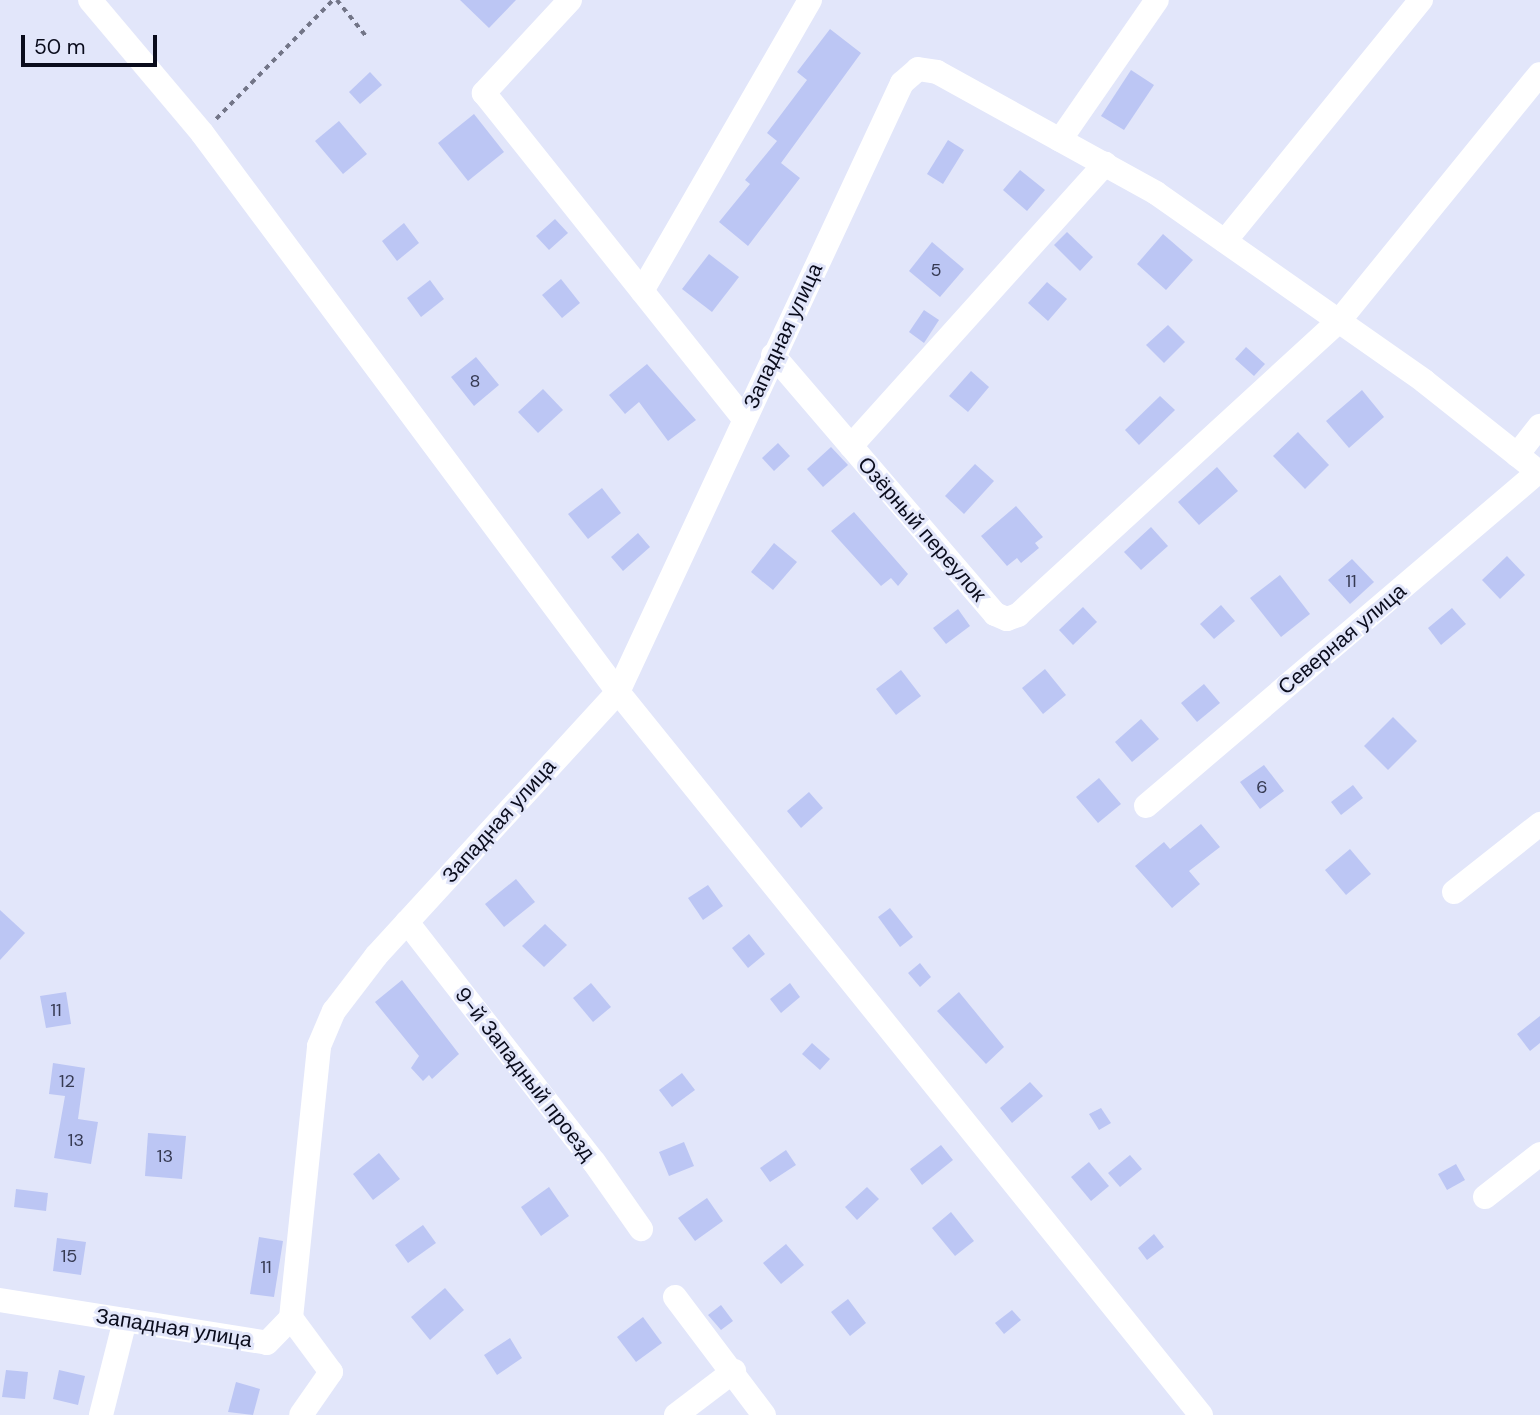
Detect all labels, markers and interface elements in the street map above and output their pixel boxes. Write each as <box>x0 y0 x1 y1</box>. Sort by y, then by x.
scale bar <box>24 21 161 65</box>
text: 50 m <box>34 33 85 61</box>
street label: Западная улица <box>738 259 828 413</box>
house number: 5 <box>931 259 941 281</box>
house number: 8 <box>470 370 480 392</box>
street label: Озёрный переулок <box>852 452 992 606</box>
house number: 11 <box>1345 570 1357 592</box>
street label: Северная улица <box>1273 578 1411 700</box>
street label: Западная улица <box>437 754 561 888</box>
house number: 6 <box>1256 776 1268 798</box>
street label: 9-й Западный проезд <box>450 982 600 1166</box>
house number: 11 <box>50 999 62 1021</box>
house number: 12 <box>59 1070 75 1092</box>
house number: 13 <box>68 1129 84 1151</box>
house number: 13 <box>157 1145 173 1167</box>
house number: 15 <box>61 1245 77 1267</box>
house number: 11 <box>260 1256 272 1278</box>
street label: Западная улица <box>94 1303 254 1353</box>

